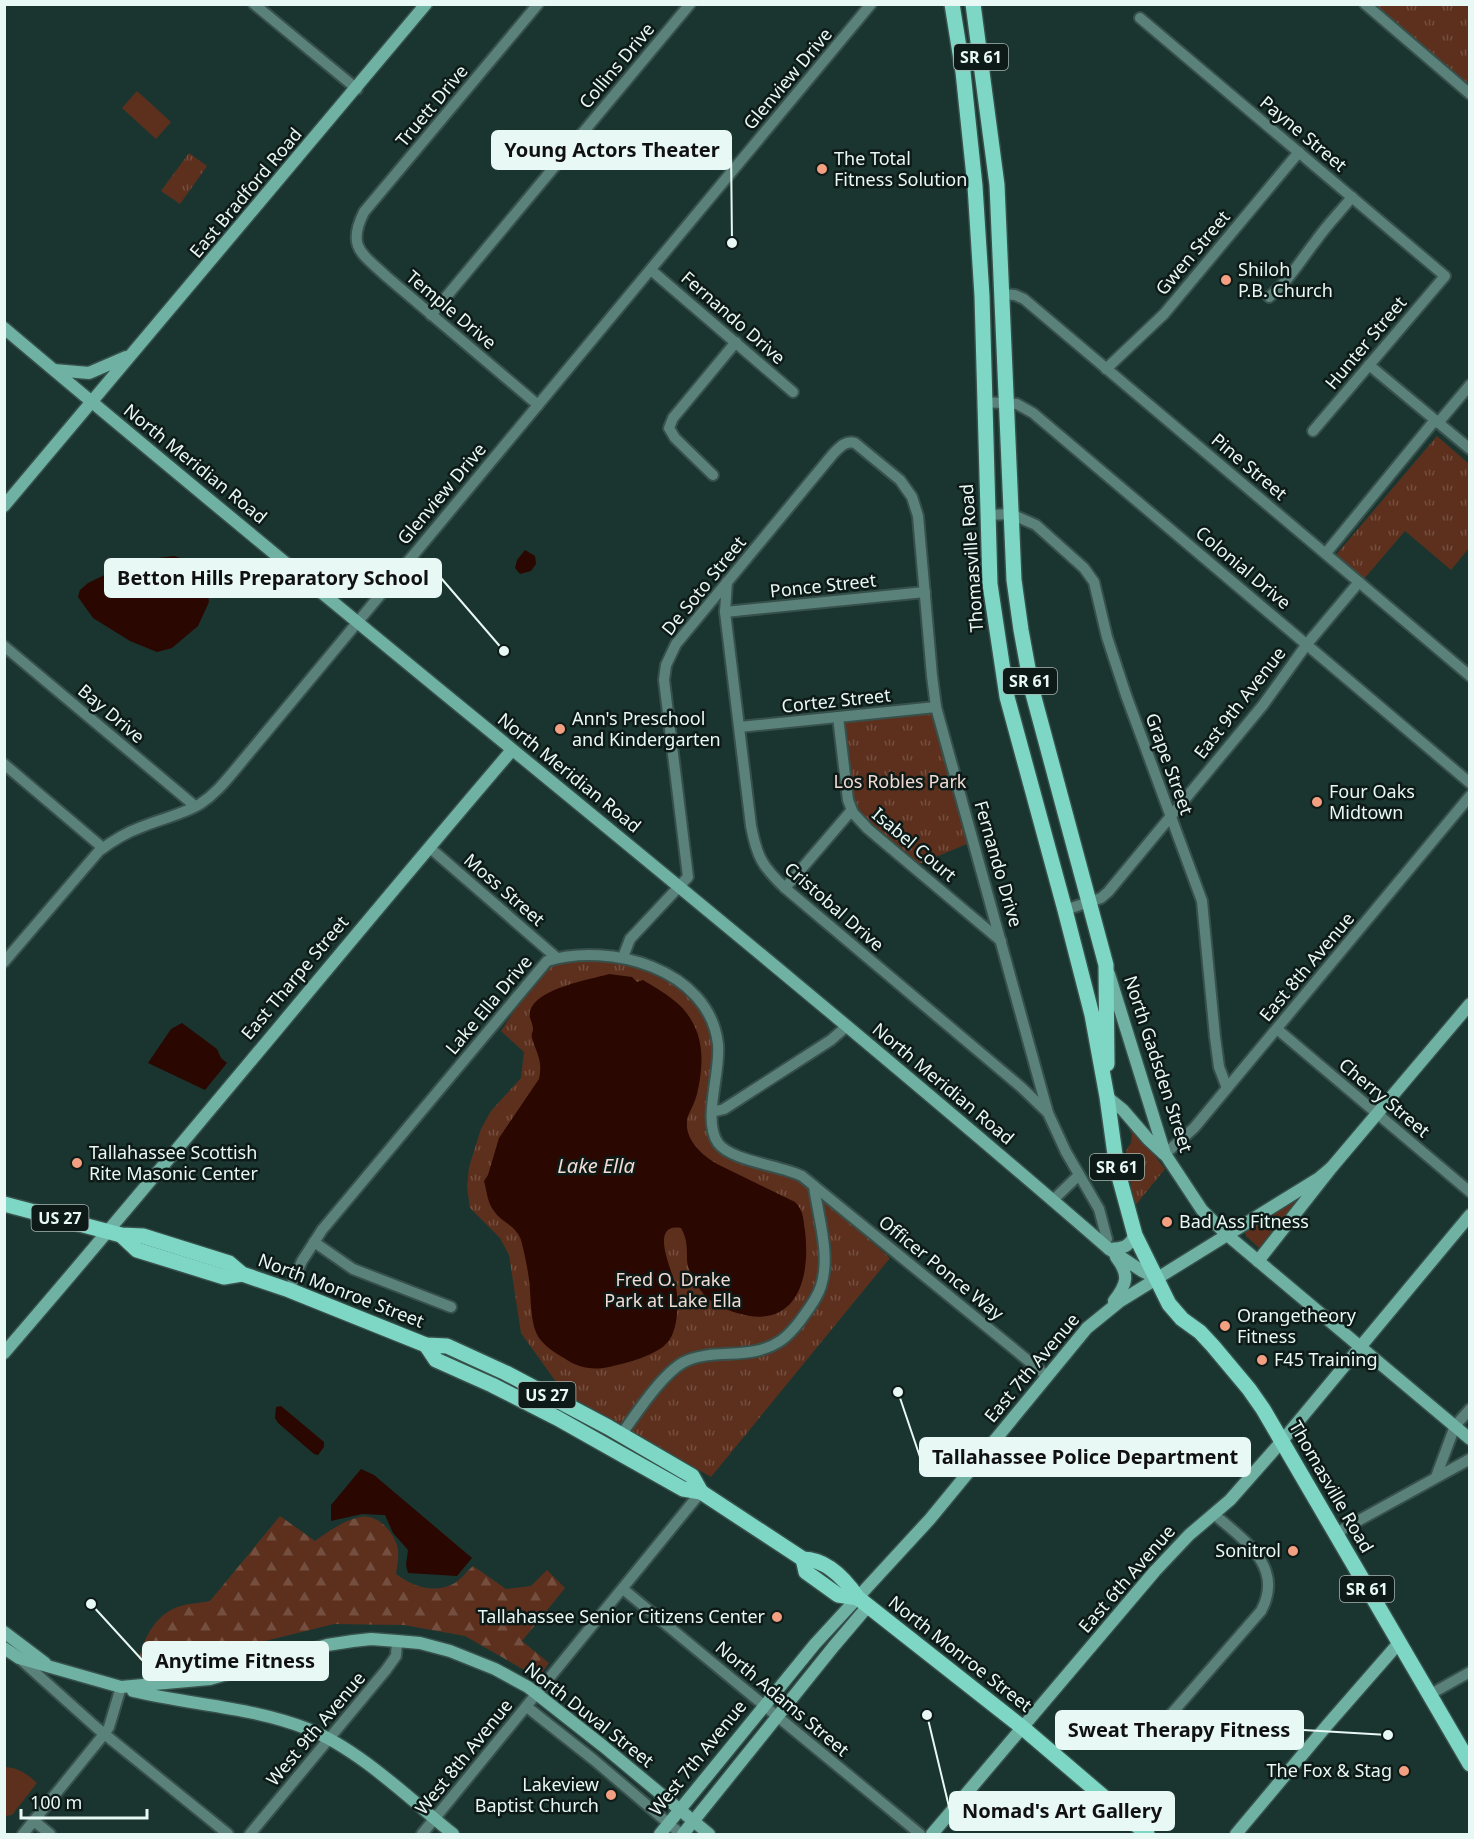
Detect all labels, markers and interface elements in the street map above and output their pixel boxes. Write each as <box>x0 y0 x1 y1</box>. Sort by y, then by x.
street label: Collins Drive <box>573 17 659 113</box>
street label: Glenview Drive <box>738 22 837 134</box>
road number: SR 61 <box>954 44 1008 70</box>
street label: Truett Drive <box>390 59 473 151</box>
street label: Payne Street <box>1255 90 1352 177</box>
street label: East Bradford Road <box>184 122 307 263</box>
callout: Young Actors Theater <box>492 131 731 169</box>
text: Young Actors Theater <box>504 136 720 163</box>
place label: The Total Fitness Solution <box>834 146 967 191</box>
marker: The Total Fitness Solution <box>815 162 829 176</box>
street label: Gwen Street <box>1150 205 1235 300</box>
place label: Shiloh P.B. Church <box>1238 257 1333 302</box>
street label: Temple Drive <box>401 264 502 354</box>
street label: Fernando Drive <box>677 265 791 369</box>
marker: Shiloh P.B. Church <box>1219 273 1233 287</box>
street label: Hunter Street <box>1319 290 1412 394</box>
street label: North Meridian Road <box>119 398 272 528</box>
street label: Pine Street <box>1207 428 1293 505</box>
street label: Glenview Drive <box>392 437 491 549</box>
street label: Thomasville Road <box>954 483 988 633</box>
street label: Colonial Drive <box>1191 520 1296 614</box>
street label: De Soto Street <box>656 530 751 640</box>
callout: Betton Hills Preparatory School <box>105 559 441 597</box>
text: Betton Hills Preparatory School <box>117 564 429 591</box>
street label: Ponce Street <box>769 567 878 603</box>
street label: East 9th Avenue <box>1188 642 1290 763</box>
road number: SR 61 <box>1003 668 1057 694</box>
street label: Bay Drive <box>73 678 150 748</box>
street label: Cortez Street <box>780 682 892 718</box>
place label: Ann's Preschool and Kindergarten <box>572 706 721 751</box>
street label: North Meridian Road <box>493 707 646 837</box>
street label: Grape Street <box>1140 710 1200 818</box>
marker: Ann's Preschool and Kindergarten <box>553 722 567 736</box>
park label: Los Robles Park <box>834 769 967 793</box>
place label: Four Oaks Midtown <box>1329 779 1415 824</box>
marker: Four Oaks Midtown <box>1310 795 1324 809</box>
street label: Fernando Drive <box>969 798 1028 930</box>
street label: Isabel Court <box>868 802 962 887</box>
street label: Moss Street <box>459 848 550 931</box>
street label: Cristobal Drive <box>780 856 890 956</box>
street label: East 8th Avenue <box>1253 907 1359 1026</box>
street label: East Tharpe Street <box>235 910 353 1044</box>
street label: Lake Ella Drive <box>440 950 537 1059</box>
street label: North Gadsden Street <box>1119 972 1199 1156</box>
street label: North Meridian Road <box>868 1017 1019 1150</box>
street label: Cherry Street <box>1334 1052 1435 1143</box>
place label: Tallahassee Scottish Rite Masonic Center <box>89 1140 258 1185</box>
water label: Lake Ella <box>557 1152 635 1179</box>
road number: SR 61 <box>1090 1154 1144 1180</box>
marker: Tallahassee Scottish Rite Masonic Center <box>70 1156 84 1170</box>
road number: US 27 <box>32 1205 88 1231</box>
street label: Officer Ponce Way <box>874 1209 1010 1326</box>
place label: Bad Ass Fitness <box>1179 1209 1309 1233</box>
marker: Bad Ass Fitness <box>1160 1215 1174 1229</box>
street label: North Monroe Street <box>255 1247 428 1333</box>
park label: Fred O. Drake Park at Lake Ella <box>604 1267 742 1312</box>
place label: Orangetheory Fitness <box>1237 1303 1357 1348</box>
street label: East 7th Avenue <box>978 1308 1084 1427</box>
marker: Orangetheory Fitness <box>1218 1319 1232 1333</box>
place label: F45 Training <box>1274 1347 1378 1371</box>
marker: F45 Training <box>1255 1353 1269 1367</box>
road number: US 27 <box>518 1382 576 1408</box>
street label: Thomasville Road <box>1284 1416 1379 1557</box>
callout: Tallahassee Police Department <box>920 1438 1250 1476</box>
text: Tallahassee Police Department <box>932 1443 1238 1470</box>
street label: East 6th Avenue <box>1073 1519 1180 1637</box>
place label: Sonitrol <box>1215 1538 1281 1562</box>
marker: Sonitrol <box>1286 1544 1300 1558</box>
road number: SR 61 <box>1340 1576 1394 1602</box>
street label: North Monroe Street <box>884 1590 1038 1717</box>
place label: Tallahassee Senior Citizens Center <box>478 1604 766 1628</box>
marker: Tallahassee Senior Citizens Center <box>770 1610 784 1624</box>
street label: North Adams Street <box>711 1635 855 1762</box>
callout: Anytime Fitness <box>143 1642 328 1680</box>
text: Anytime Fitness <box>155 1647 315 1674</box>
street label: North Duval Street <box>520 1656 659 1772</box>
street label: West 9th Avenue <box>260 1666 370 1791</box>
street label: West 8th Avenue <box>409 1694 517 1819</box>
street label: West 7th Avenue <box>643 1695 751 1820</box>
callout: Sweat Therapy Fitness <box>1056 1711 1303 1749</box>
text: Sweat Therapy Fitness <box>1068 1716 1290 1743</box>
place label: The Fox & Stag <box>1267 1758 1392 1782</box>
marker: The Fox & Stag <box>1397 1764 1411 1778</box>
place label: Lakeview Baptist Church <box>475 1772 599 1817</box>
scale bar <box>21 1782 147 1820</box>
marker: Lakeview Baptist Church <box>604 1788 618 1802</box>
text: 100 m <box>30 1790 82 1814</box>
callout: Nomad's Art Gallery <box>950 1792 1174 1830</box>
text: Nomad's Art Gallery <box>962 1797 1163 1824</box>

